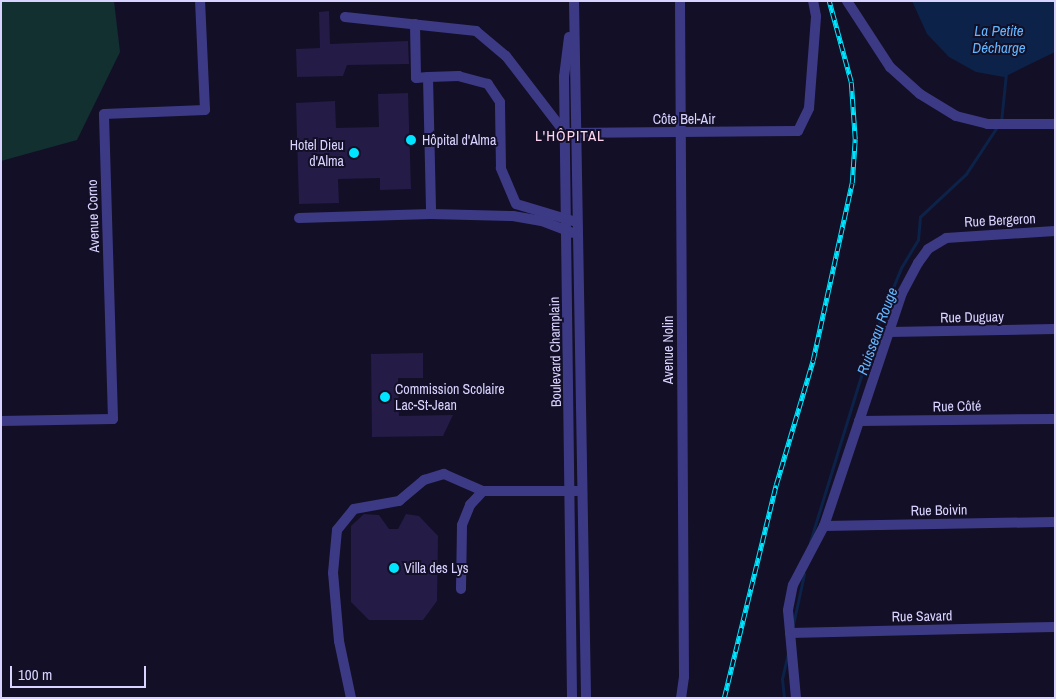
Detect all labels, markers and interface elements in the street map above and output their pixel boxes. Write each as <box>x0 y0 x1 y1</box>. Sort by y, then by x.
water label: La Petite Décharge <box>972 21 1026 56</box>
street label: Côte Bel-Air <box>653 111 715 127</box>
district label: L'HÔPITAL <box>534 127 606 145</box>
place label: Hôpital d'Alma <box>422 132 496 148</box>
marker: Hôpital d'Alma <box>404 133 418 147</box>
place label: Hotel Dieu d'Alma <box>290 137 344 170</box>
marker: Hotel Dieu d'Alma <box>348 147 360 159</box>
street label: Avenue Corno <box>83 179 103 253</box>
street label: Rue Bergeron <box>964 210 1036 230</box>
water label: Ruisseau Rouge <box>853 285 901 377</box>
street label: Boulevard Champlain <box>546 297 564 407</box>
street label: Rue Duguay <box>940 308 1004 326</box>
street label: Avenue Nolin <box>660 316 676 384</box>
place label: Commission Scolaire Lac-St-Jean <box>395 381 505 414</box>
marker: Commission Scolaire Lac-St-Jean <box>379 391 391 403</box>
street label: Rue Côté <box>933 397 981 415</box>
street label: Rue Boivin <box>910 501 968 519</box>
place label: Villa des Lys <box>404 560 468 576</box>
marker: Villa des Lys <box>388 562 400 574</box>
street label: Rue Savard <box>892 607 952 625</box>
scale bar <box>12 656 149 688</box>
text: 100 m <box>18 664 52 685</box>

